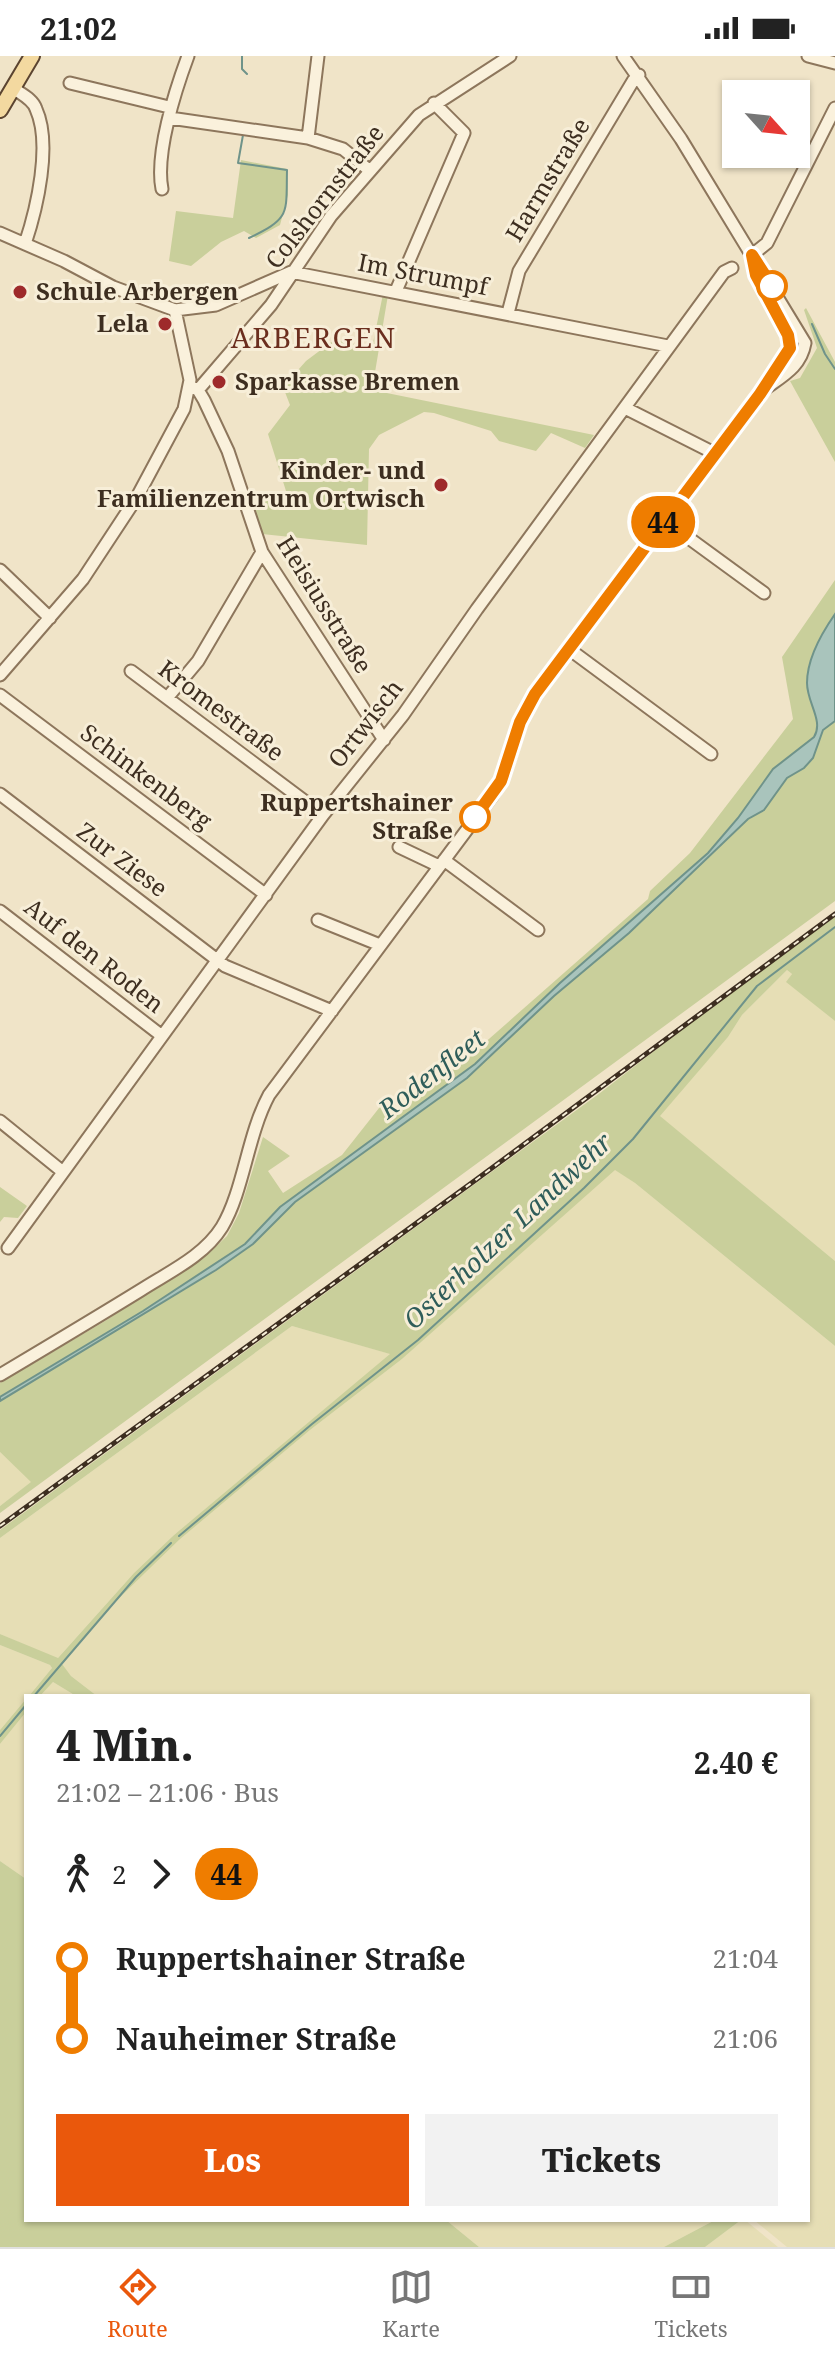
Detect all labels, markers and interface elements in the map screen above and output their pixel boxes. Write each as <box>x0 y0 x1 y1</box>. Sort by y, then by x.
text: 21:02 <box>40 8 117 49</box>
north arrow <box>722 80 810 168</box>
map controls <box>722 80 810 168</box>
street label: Harmstraße <box>497 111 597 247</box>
street label: Colshornstraße <box>257 117 391 275</box>
street label: Im Strumpf <box>355 245 493 303</box>
unlabelled marker <box>757 271 787 301</box>
place label: Schule Arbergen <box>36 274 239 307</box>
marker: Schule Arbergen <box>11 283 29 301</box>
place label: Lela <box>97 306 149 339</box>
marker: Lela <box>156 315 174 333</box>
district label: ARBERGEN <box>231 318 397 356</box>
place label: Sparkasse Bremen <box>235 364 460 397</box>
marker: Sparkasse Bremen <box>210 373 228 391</box>
place label: Kinder- und Familienzentrum Ortwisch <box>97 453 425 514</box>
marker: Kinder- und Familienzentrum Ortwisch <box>432 476 450 494</box>
line badge: 44 <box>627 496 699 548</box>
text: 44 <box>647 503 679 541</box>
street label: Heisiusstraße <box>270 529 381 679</box>
street label: Kromestraße <box>152 652 292 768</box>
street label: Ortwisch <box>320 672 410 774</box>
street label: Schinkenberg <box>74 715 220 836</box>
place label: Ruppertshainer Straße <box>260 785 453 846</box>
marker: Ruppertshainer Straße <box>460 802 490 832</box>
street label: Zur Ziese <box>71 814 175 904</box>
street label: Auf den Roden <box>18 890 172 1020</box>
water label: Rodenfleet <box>370 1020 493 1127</box>
water label: Osterholzer Landwehr <box>395 1123 620 1337</box>
text: 4 Min. <box>56 1714 194 1774</box>
text: 2.40 € <box>694 1742 778 1783</box>
text: 21:02 – 21:06 · Bus <box>56 1774 279 1810</box>
icon: walk <box>56 1852 100 1896</box>
icon: forward <box>139 1852 183 1896</box>
text: 44 <box>211 1855 242 1893</box>
text: 2 <box>112 1856 127 1892</box>
text: Ruppertshainer Straße <box>116 1938 466 1979</box>
text: 21:04 <box>712 1940 778 1976</box>
text: Nauheimer Straße <box>116 2018 397 2059</box>
text: 21:06 <box>712 2020 778 2056</box>
button: Los <box>56 2114 409 2206</box>
button: Tickets <box>425 2114 778 2206</box>
tab: Route <box>107 2265 168 2343</box>
tab: Karte <box>382 2265 440 2343</box>
tab: Tickets <box>655 2265 728 2343</box>

